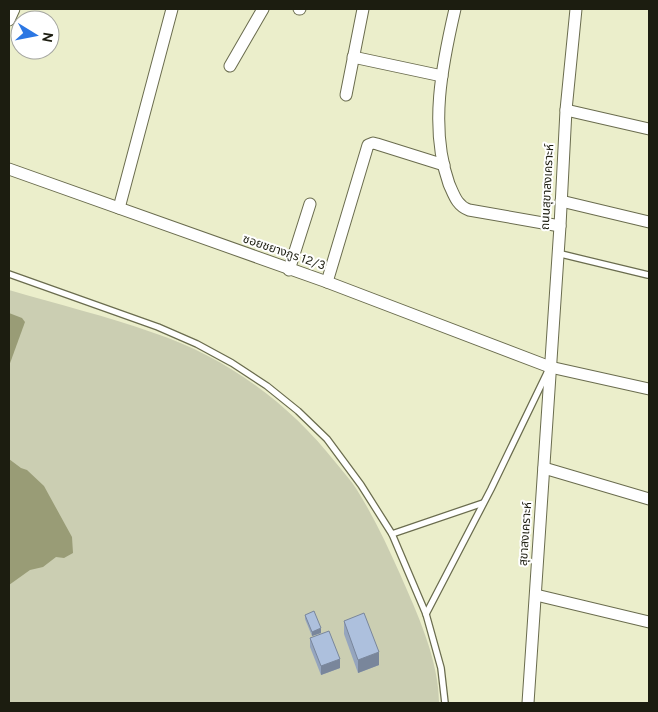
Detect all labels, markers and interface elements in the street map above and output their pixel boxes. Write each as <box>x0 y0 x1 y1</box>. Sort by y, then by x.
north arrow <box>10 10 60 60</box>
text: N <box>37 31 56 43</box>
street label: ถนนสุขาสงเคราะห์ <box>538 143 558 230</box>
street label: ซอยชยางกูร 12/3 <box>240 231 328 275</box>
street label: สุขาสงเคราะห์ <box>516 501 536 567</box>

